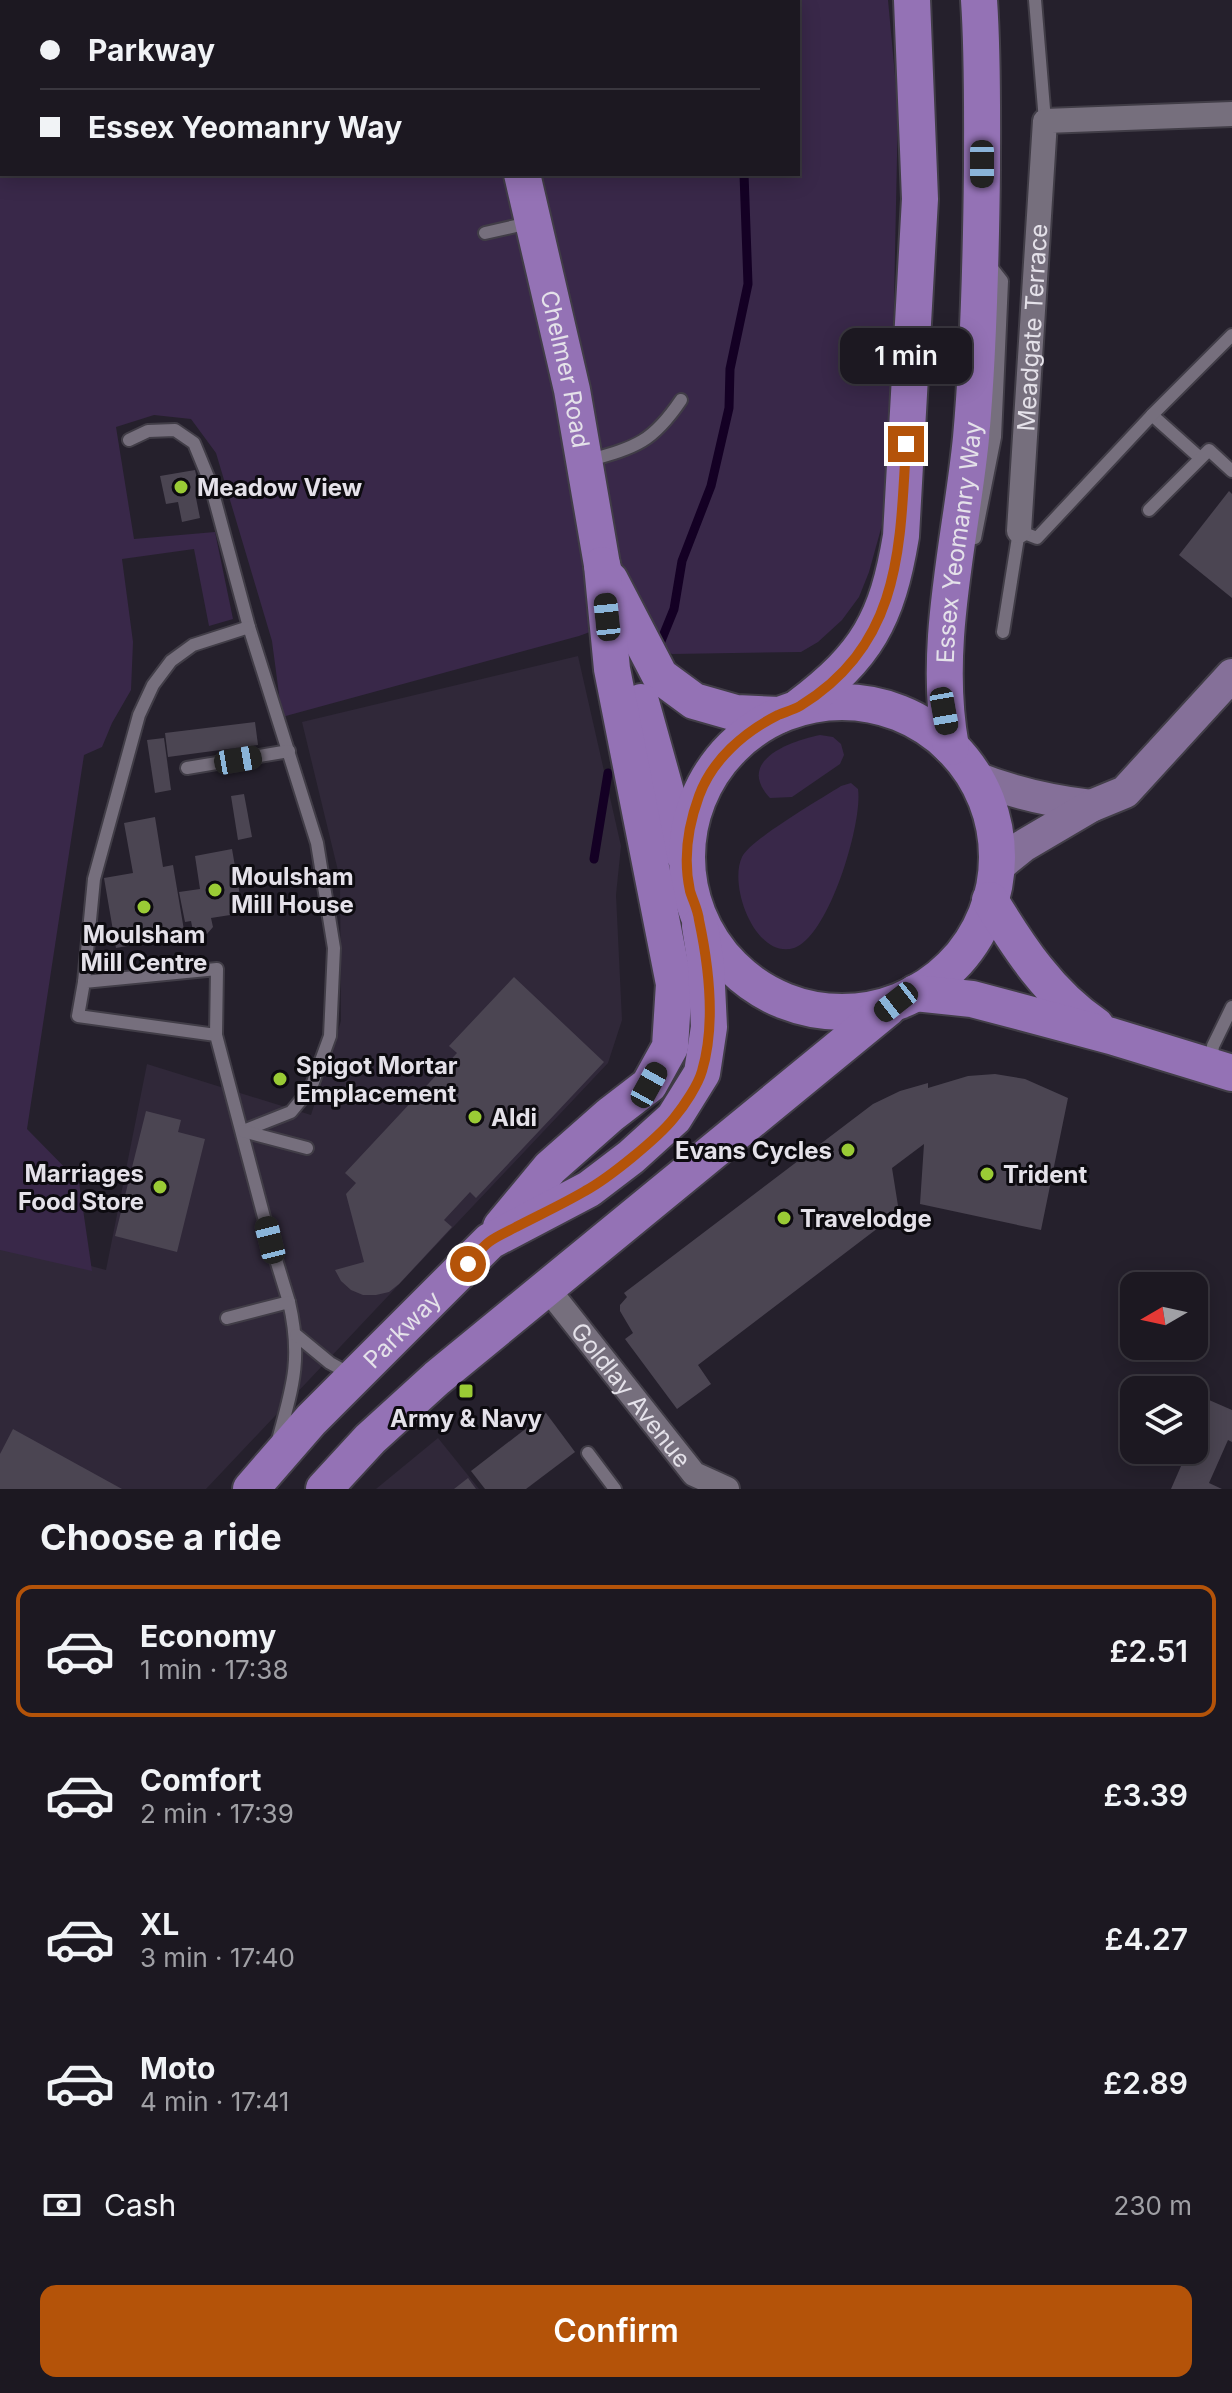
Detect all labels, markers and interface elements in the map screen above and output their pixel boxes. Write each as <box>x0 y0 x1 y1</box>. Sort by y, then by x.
text: Parkway <box>88 32 215 68</box>
text: Essex Yeomanry Way <box>88 109 402 145</box>
car <box>970 140 994 188</box>
street label: Meadgate Terrace <box>1011 223 1053 432</box>
street label: Chelmer Road <box>535 288 596 450</box>
callout: 1 min <box>840 328 972 384</box>
text: 1 min <box>874 340 938 371</box>
street label: Essex Yeomanry Way <box>930 420 987 664</box>
route end <box>888 426 924 462</box>
place label: Meadow View <box>197 473 363 502</box>
marker: Meadow View <box>172 478 190 496</box>
car <box>593 592 621 642</box>
car <box>928 685 960 737</box>
car <box>212 744 264 776</box>
place label: Moulsham Mill House <box>231 862 354 919</box>
marker: Moulsham Mill House <box>206 881 224 899</box>
marker: Moulsham Mill Centre <box>135 898 153 916</box>
place label: Moulsham Mill Centre <box>81 920 207 977</box>
car <box>870 978 922 1026</box>
place label: Spigot Mortar Emplacement <box>296 1051 458 1108</box>
car <box>627 1058 671 1112</box>
marker: Spigot Mortar Emplacement <box>271 1070 289 1088</box>
place label: Aldi <box>491 1103 537 1132</box>
marker: Aldi <box>466 1108 484 1126</box>
place label: Evans Cycles <box>675 1136 832 1165</box>
marker: Evans Cycles <box>839 1141 857 1159</box>
place label: Marriages Food Store <box>18 1159 144 1216</box>
place label: Trident <box>1003 1160 1087 1189</box>
marker: Trident <box>978 1165 996 1183</box>
marker: Marriages Food Store <box>151 1178 169 1196</box>
place label: Travelodge <box>800 1204 932 1233</box>
marker: Travelodge <box>775 1209 793 1227</box>
car <box>253 1214 287 1266</box>
route start <box>450 1246 486 1282</box>
north arrow <box>1120 1272 1208 1360</box>
map controls <box>1120 1272 1208 1464</box>
street label: Parkway <box>357 1284 447 1374</box>
street label: Goldlay Avenue <box>565 1317 697 1473</box>
button: layers <box>1120 1376 1208 1464</box>
marker: Army & Navy <box>457 1382 475 1400</box>
place label: Army & Navy <box>390 1404 543 1433</box>
text: Choose a ride <box>40 1515 282 1559</box>
icon: car <box>44 1615 116 1687</box>
text: Economy <box>140 1618 276 1654</box>
text: £2.51 <box>1110 1633 1188 1669</box>
text: 1 min · 17:38 <box>140 1654 288 1685</box>
icon: car <box>44 1759 116 1831</box>
text: Comfort <box>140 1762 261 1798</box>
text: £3.39 <box>1104 1777 1188 1813</box>
text: 2 min · 17:39 <box>140 1798 294 1829</box>
icon: car <box>44 1903 116 1975</box>
text: XL <box>140 1906 179 1942</box>
text: £4.27 <box>1105 1921 1188 1957</box>
text: 3 min · 17:40 <box>140 1942 295 1973</box>
icon: car <box>44 2047 116 2119</box>
text: Moto <box>140 2050 215 2086</box>
text: £2.89 <box>1103 2065 1188 2101</box>
text: 4 min · 17:41 <box>140 2086 289 2117</box>
icon: cash <box>40 2183 84 2227</box>
text: Cash <box>104 2187 176 2223</box>
text: 230 m <box>1114 2190 1192 2221</box>
button: Confirm <box>40 2285 1192 2377</box>

